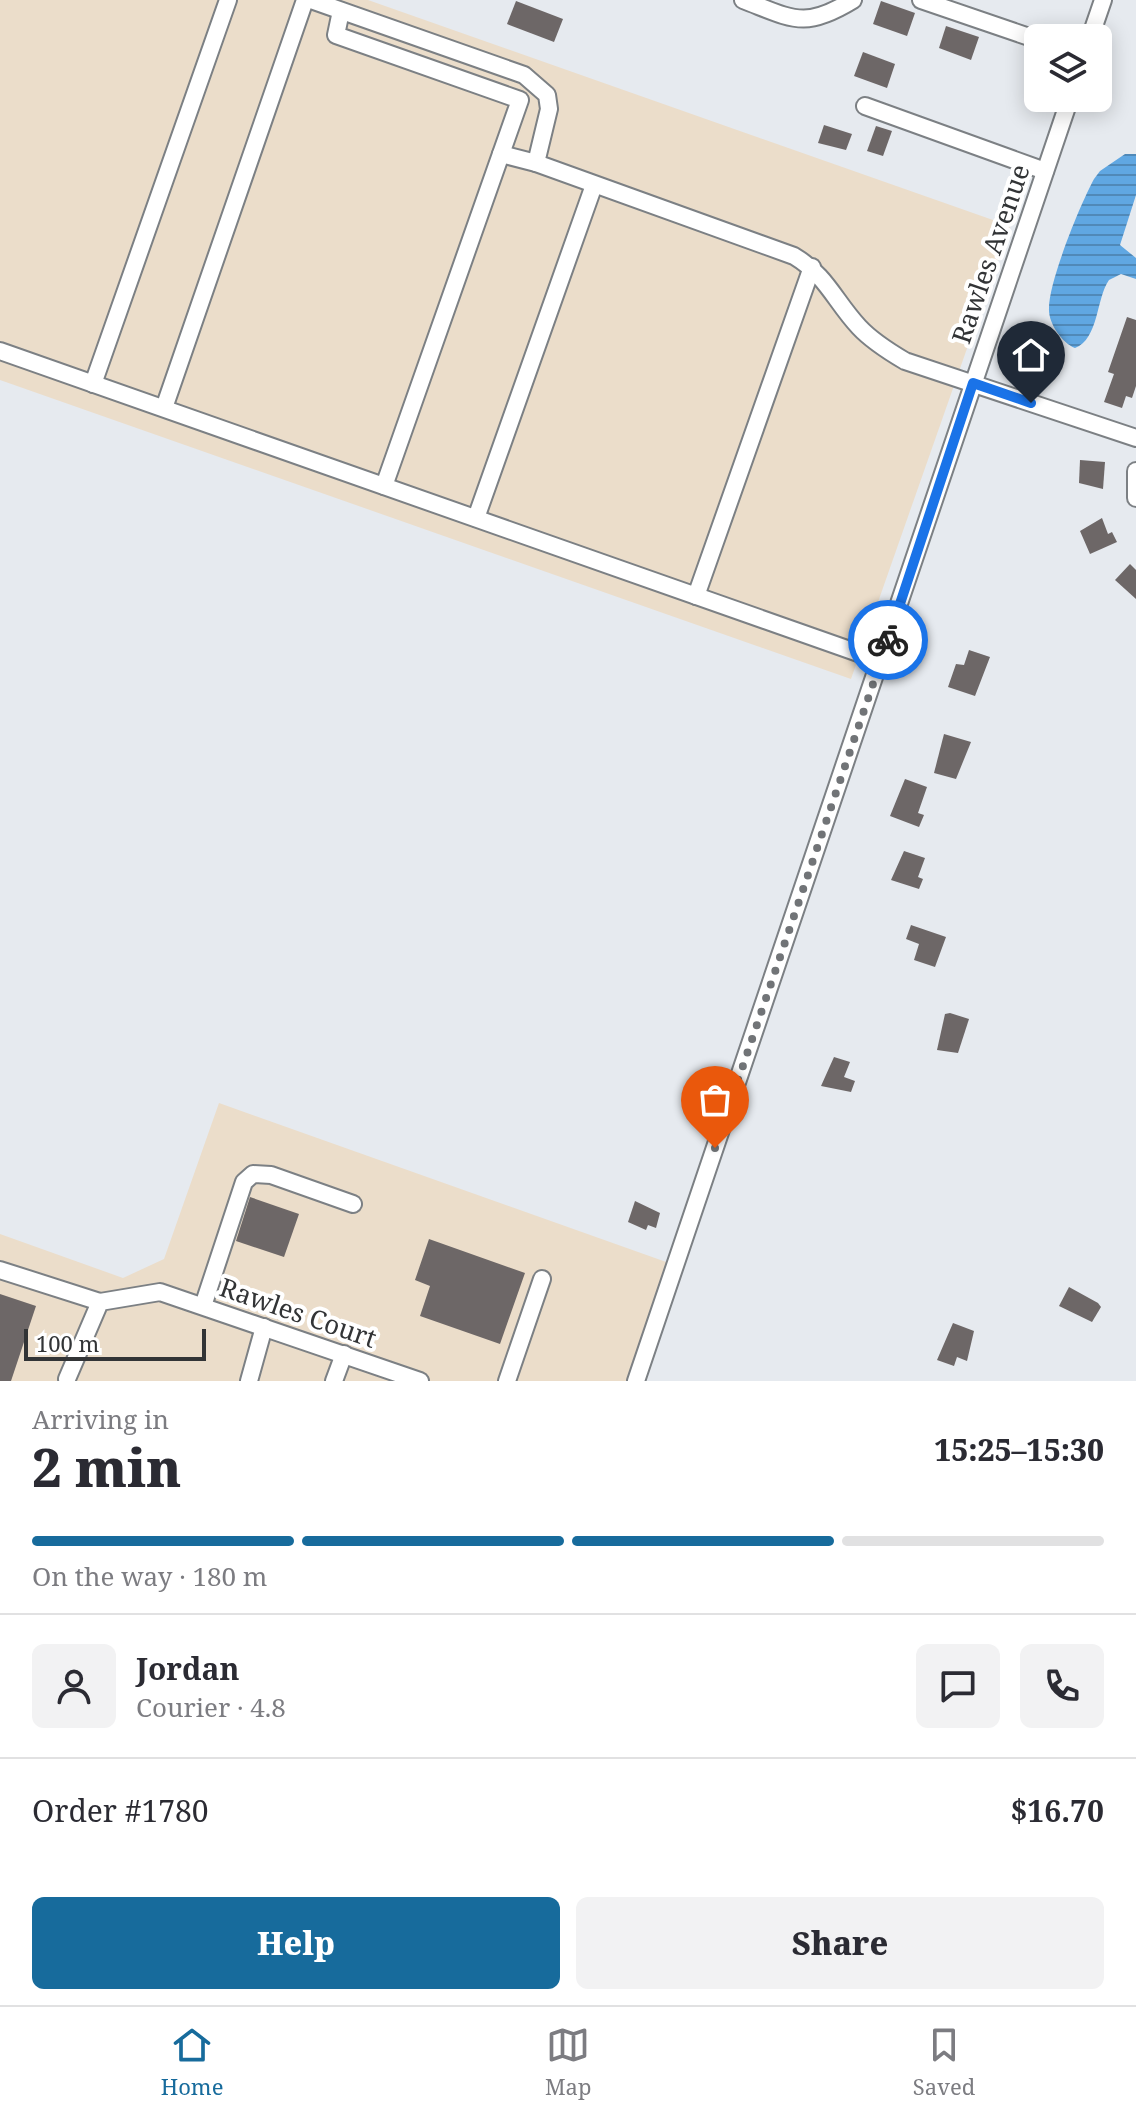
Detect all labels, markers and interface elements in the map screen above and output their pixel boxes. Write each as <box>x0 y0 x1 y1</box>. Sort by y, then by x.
map controls <box>1024 24 1112 112</box>
button: layers <box>1024 24 1112 112</box>
street label: Rawles Avenue <box>943 159 1038 348</box>
pin <box>997 321 1065 403</box>
icon: home <box>1009 333 1053 377</box>
courier <box>848 600 928 680</box>
icon: bike <box>866 618 910 662</box>
pin <box>681 1066 749 1148</box>
icon: bag <box>693 1078 737 1122</box>
street label: Rawles Court <box>215 1268 381 1356</box>
scale bar <box>24 1325 206 1361</box>
text: 100 m <box>36 1328 99 1358</box>
text: Arriving in <box>32 1401 169 1437</box>
text: 15:25–15:30 <box>934 1429 1104 1470</box>
text: 2 min <box>32 1431 181 1502</box>
text: On the way · 180 m <box>32 1558 267 1594</box>
button: person <box>32 1644 116 1728</box>
button: chat <box>916 1644 1000 1728</box>
button: phone <box>1020 1644 1104 1728</box>
text: Jordan <box>136 1648 239 1689</box>
text: Courier · 4.8 <box>136 1689 286 1725</box>
text: Order #1780 <box>32 1790 209 1831</box>
text: $16.70 <box>1010 1790 1104 1831</box>
button: Help <box>32 1897 560 1989</box>
button: Share <box>576 1897 1104 1989</box>
tab: Home <box>161 2023 223 2101</box>
tab: Map <box>545 2023 591 2101</box>
tab: Saved <box>913 2023 975 2101</box>

